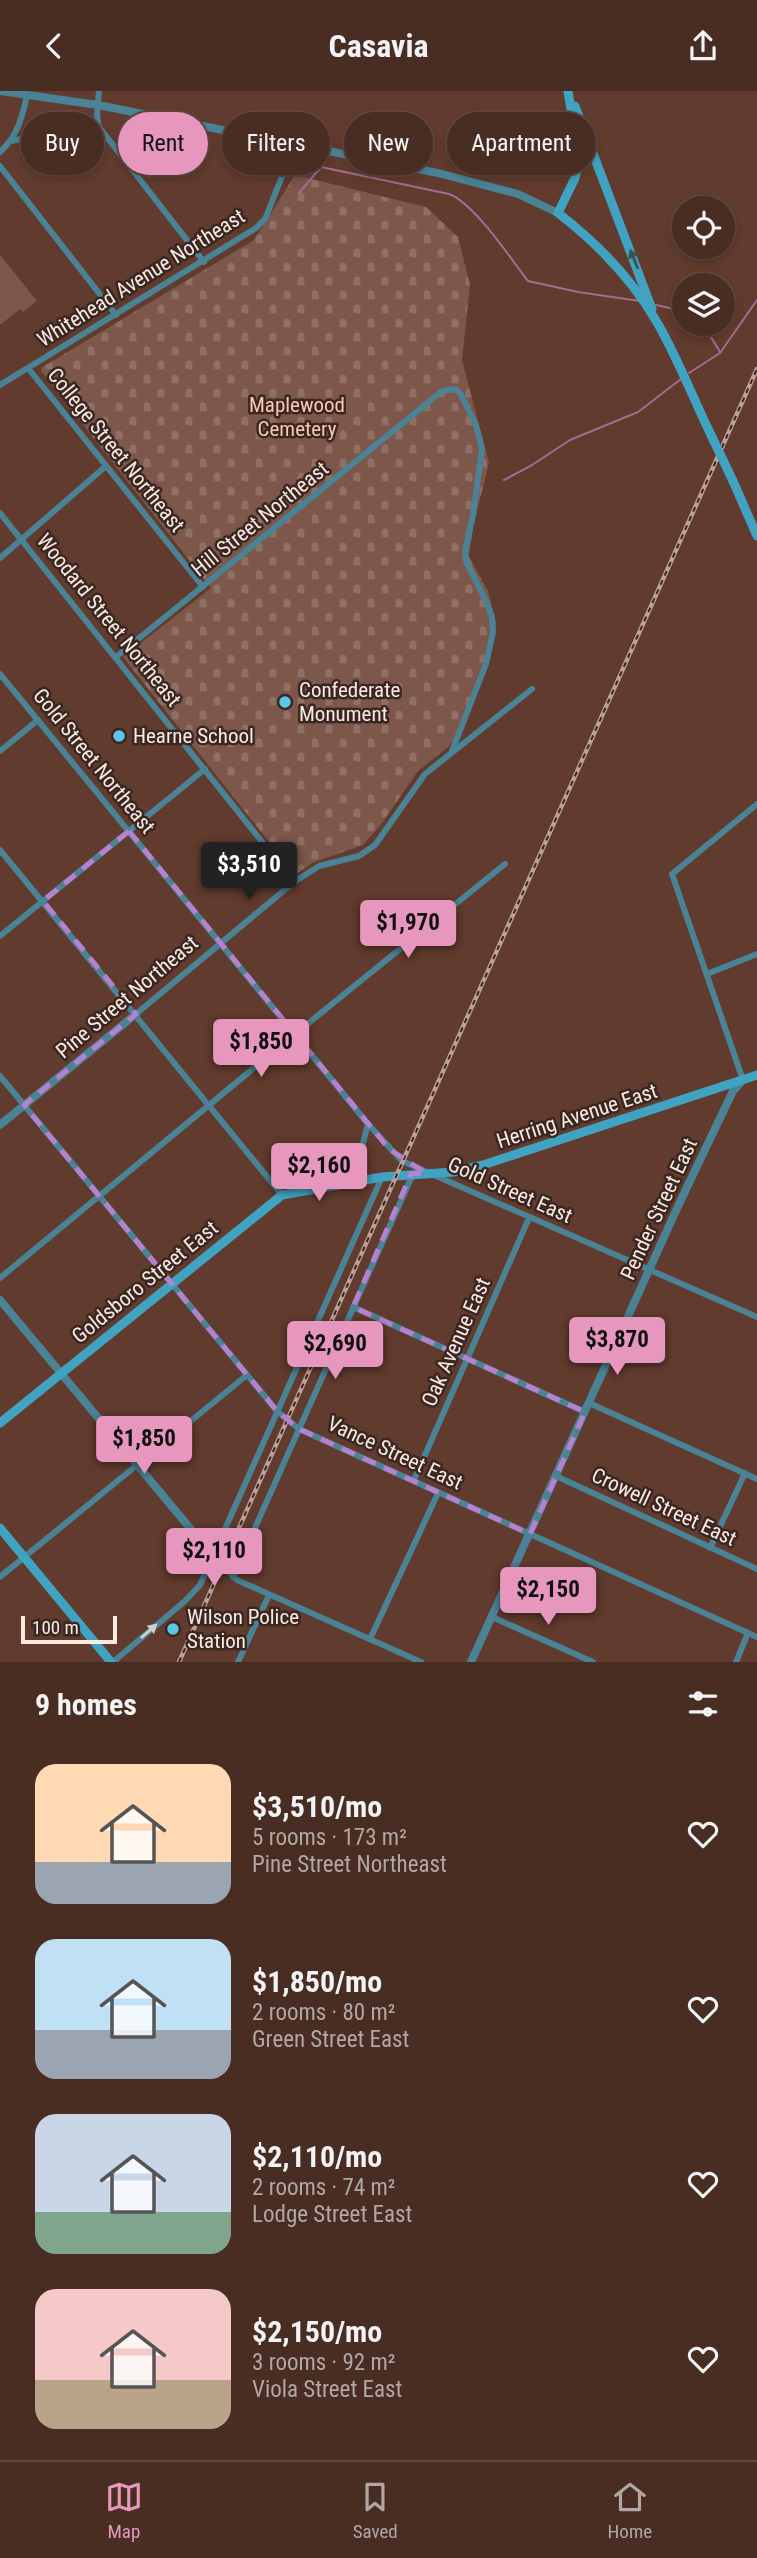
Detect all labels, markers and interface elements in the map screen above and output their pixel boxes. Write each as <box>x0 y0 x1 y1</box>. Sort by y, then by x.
icon: back <box>35 27 73 65</box>
text: Casavia <box>328 27 429 65</box>
icon: share <box>684 27 722 65</box>
chip: Buy <box>21 112 104 175</box>
chip: Rent <box>118 112 208 175</box>
chip: Filters <box>222 112 330 175</box>
chip: New <box>344 112 433 175</box>
chip: Apartment <box>447 112 596 175</box>
map controls <box>672 196 735 336</box>
button: locate <box>672 196 735 259</box>
street label: Whitehead Avenue Northeast <box>33 204 249 352</box>
one-way arrow <box>628 249 639 270</box>
button: layers <box>672 273 735 336</box>
street label: College Street Northeast <box>43 363 189 537</box>
park label: Maplewood Cemetery <box>249 393 345 441</box>
street label: Hill Street Northeast <box>187 457 333 581</box>
street label: Woodard Street Northeast <box>32 529 186 711</box>
place label: Confederate Monument <box>299 678 400 726</box>
street label: Gold Street Northeast <box>28 684 160 838</box>
marker: Confederate Monument <box>277 694 293 710</box>
place label: Hearne School <box>133 724 254 748</box>
marker: Hearne School <box>111 728 127 744</box>
pin: $3,510 <box>192 843 306 902</box>
text: $3,510 <box>217 851 281 878</box>
pin: $1,970 <box>351 901 465 960</box>
text: $1,970 <box>376 909 440 936</box>
street label: Pine Street Northeast <box>51 931 203 1063</box>
pin: $1,850 <box>204 1019 318 1079</box>
text: $1,850 <box>229 1028 293 1055</box>
street label: Herring Avenue East <box>494 1079 660 1153</box>
street label: Pender Street East <box>616 1134 702 1284</box>
pin: $2,160 <box>262 1143 376 1203</box>
text: $2,160 <box>287 1152 351 1179</box>
street label: Gold Street East <box>444 1152 576 1228</box>
street label: Goldsboro Street East <box>67 1216 223 1348</box>
street label: Oak Avenue East <box>417 1274 495 1410</box>
pin: $3,870 <box>560 1317 674 1377</box>
pin: $2,690 <box>278 1321 392 1381</box>
text: $3,870 <box>585 1326 649 1353</box>
text: $2,690 <box>303 1330 367 1357</box>
street label: Vance Street East <box>324 1411 466 1495</box>
pin: $1,850 <box>87 1417 201 1476</box>
text: $1,850 <box>112 1425 176 1452</box>
street label: Crowell Street East <box>588 1463 740 1551</box>
pin: $2,110 <box>157 1529 271 1588</box>
text: $2,110 <box>182 1537 246 1564</box>
pin: $2,150 <box>491 1567 605 1627</box>
text: $2,150 <box>516 1576 580 1603</box>
place label: Wilson Police Station <box>187 1605 299 1653</box>
scale bar <box>21 1613 117 1645</box>
text: 100 m <box>32 1616 79 1639</box>
marker: Wilson Police Station <box>165 1621 181 1637</box>
one-way arrow <box>140 1623 158 1639</box>
icon: filters <box>684 1685 722 1723</box>
text: 9 homes <box>35 1687 137 1722</box>
text: $3,510/mo <box>252 1789 382 1824</box>
icon: home <box>91 1792 175 1876</box>
icon: heart <box>684 1815 722 1853</box>
text: 5 rooms · 173 m² <box>252 1824 407 1851</box>
text: Pine Street Northeast <box>252 1851 447 1878</box>
text: $1,850/mo <box>252 1964 382 1999</box>
icon: home <box>91 1967 175 2051</box>
icon: heart <box>684 1990 722 2028</box>
text: 2 rooms · 80 m² <box>252 1999 395 2026</box>
text: Green Street East <box>252 2026 409 2053</box>
text: $2,110/mo <box>252 2139 382 2174</box>
icon: home <box>91 2142 175 2226</box>
icon: heart <box>684 2165 722 2203</box>
text: 2 rooms · 74 m² <box>252 2174 395 2201</box>
text: Lodge Street East <box>252 2201 412 2228</box>
text: $2,150/mo <box>252 2314 382 2349</box>
icon: home <box>91 2317 175 2401</box>
icon: heart <box>684 2340 722 2378</box>
text: 3 rooms · 92 m² <box>252 2349 395 2376</box>
text: Viola Street East <box>252 2376 402 2403</box>
tab: Map <box>105 2478 143 2543</box>
tab: Saved <box>353 2478 398 2543</box>
tab: Home <box>608 2478 652 2543</box>

